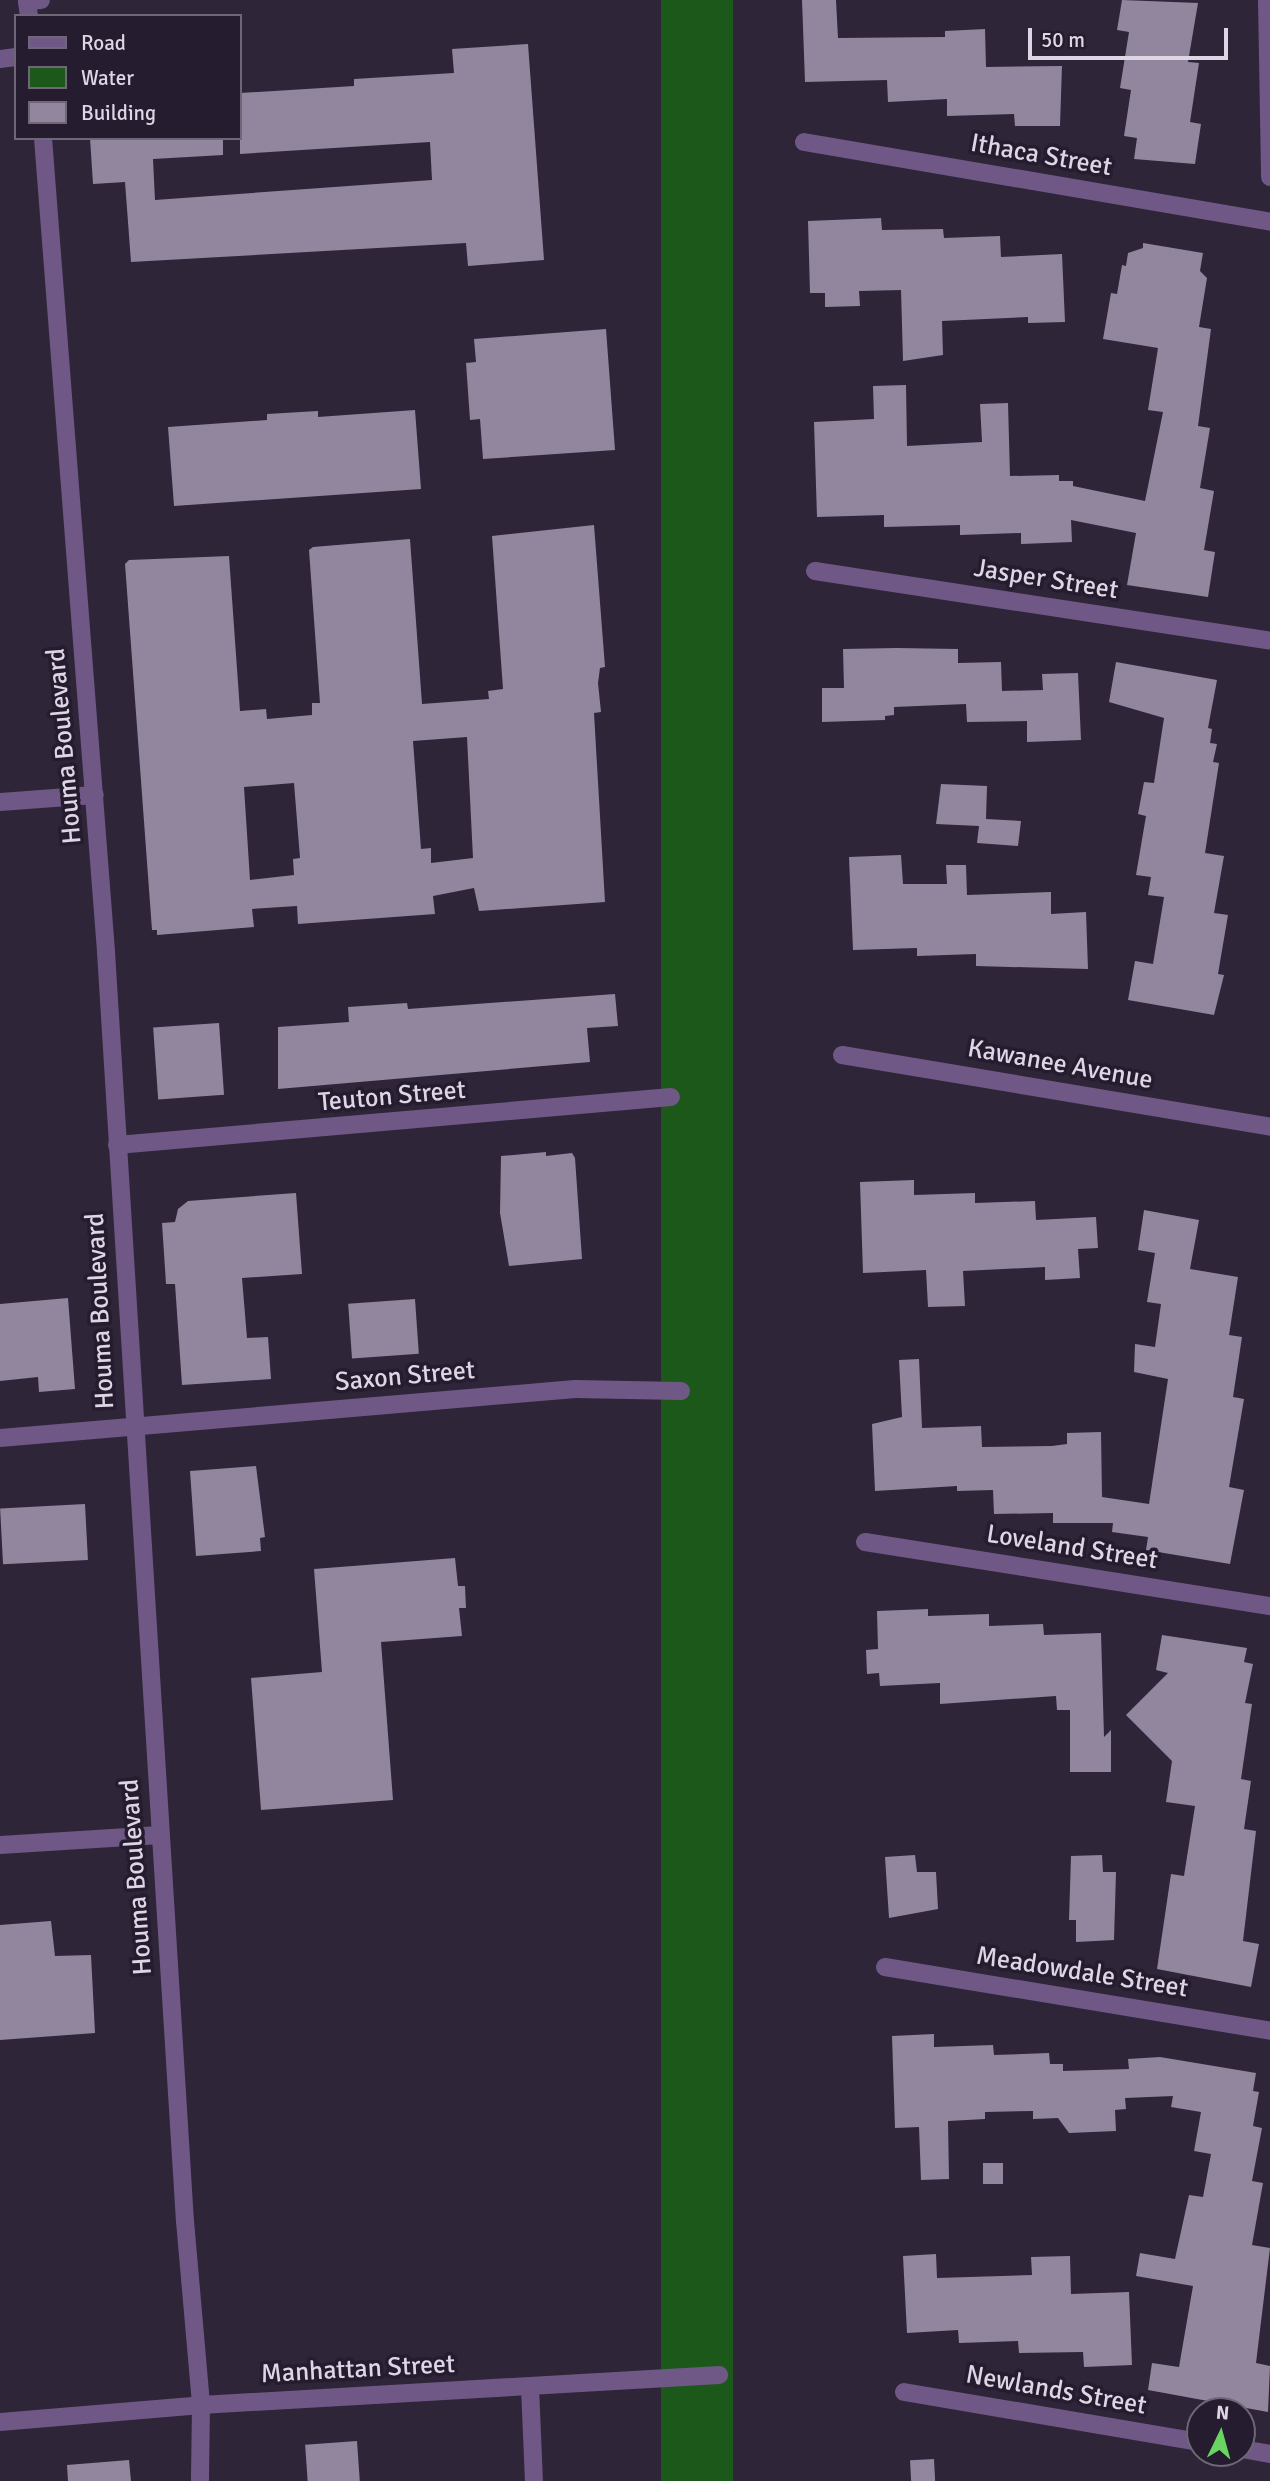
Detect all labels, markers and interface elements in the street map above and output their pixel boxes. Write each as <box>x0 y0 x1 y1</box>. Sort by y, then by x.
legend <box>14 14 242 140</box>
scale bar <box>1032 14 1232 58</box>
text: 50 m <box>1041 27 1085 53</box>
text: Road <box>81 30 126 56</box>
text: Water <box>81 65 134 91</box>
text: Building <box>81 100 156 126</box>
street label: Ithaca Street <box>968 128 1114 184</box>
street label: Jasper Street <box>972 553 1120 607</box>
street label: Houma Boulevard <box>41 647 89 845</box>
street label: Kawanee Avenue <box>965 1033 1155 1097</box>
street label: Teuton Street <box>317 1075 467 1119</box>
street label: Houma Boulevard <box>80 1212 122 1410</box>
street label: Saxon Street <box>334 1355 476 1399</box>
street label: Loveland Street <box>984 1519 1160 1577</box>
street label: Houma Boulevard <box>115 1778 159 1976</box>
street label: Meadowdale Street <box>974 1941 1190 2005</box>
street label: Manhattan Street <box>260 2349 456 2391</box>
street label: Newlands Street <box>963 2360 1149 2422</box>
north arrow <box>1186 2397 1256 2467</box>
text: N <box>1215 2401 1230 2426</box>

